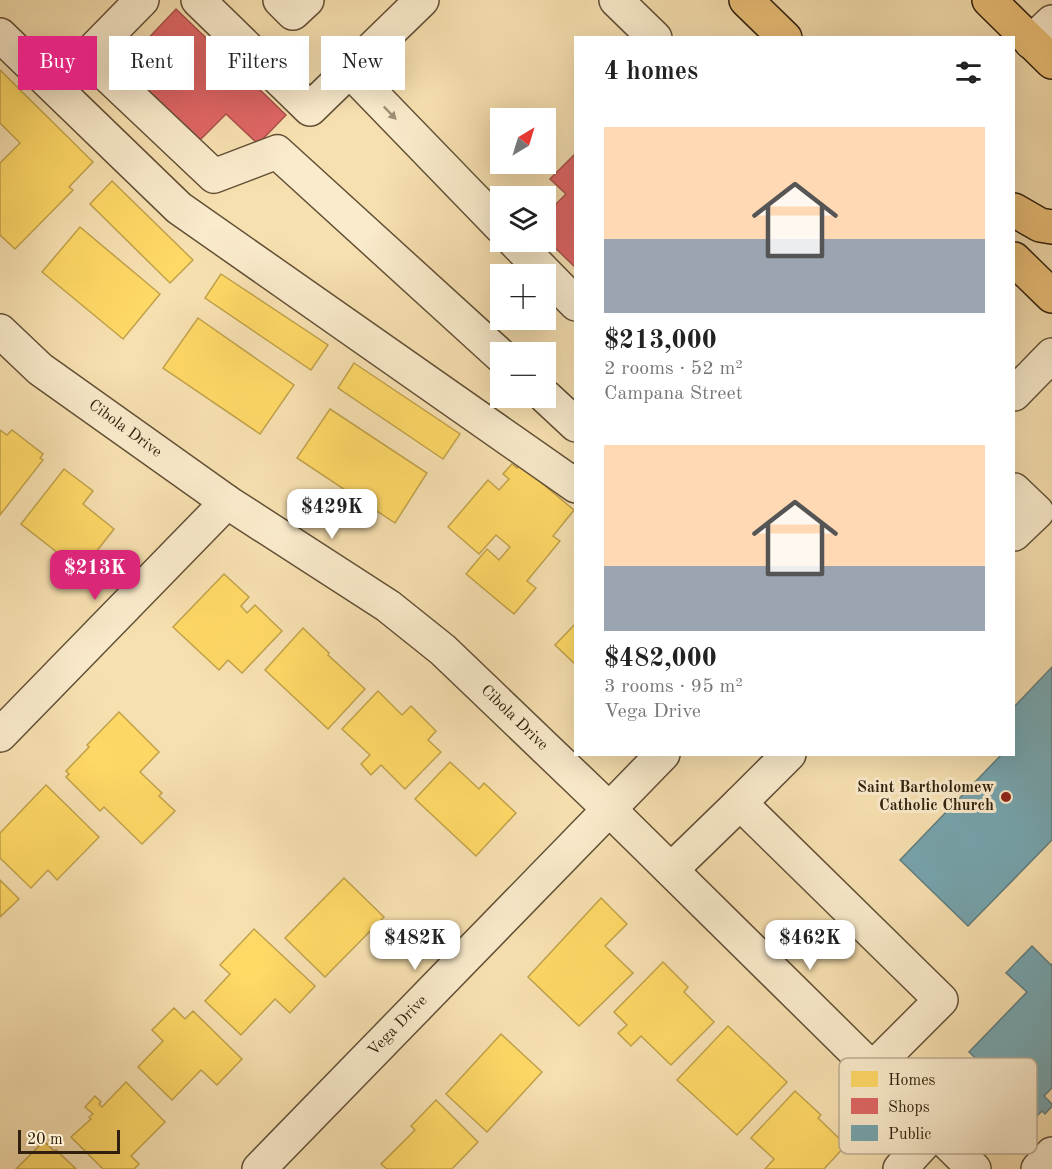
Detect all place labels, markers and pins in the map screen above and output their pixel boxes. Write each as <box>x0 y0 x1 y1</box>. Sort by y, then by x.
pin: $429K <box>290 489 374 540</box>
pin: $213K <box>53 550 137 601</box>
place label: Saint Bartholomew Catholic Church <box>857 780 995 814</box>
marker: Saint Bartholomew Catholic Church <box>999 790 1013 804</box>
pin: $482K <box>373 920 457 971</box>
pin: $462K <box>768 920 852 971</box>

